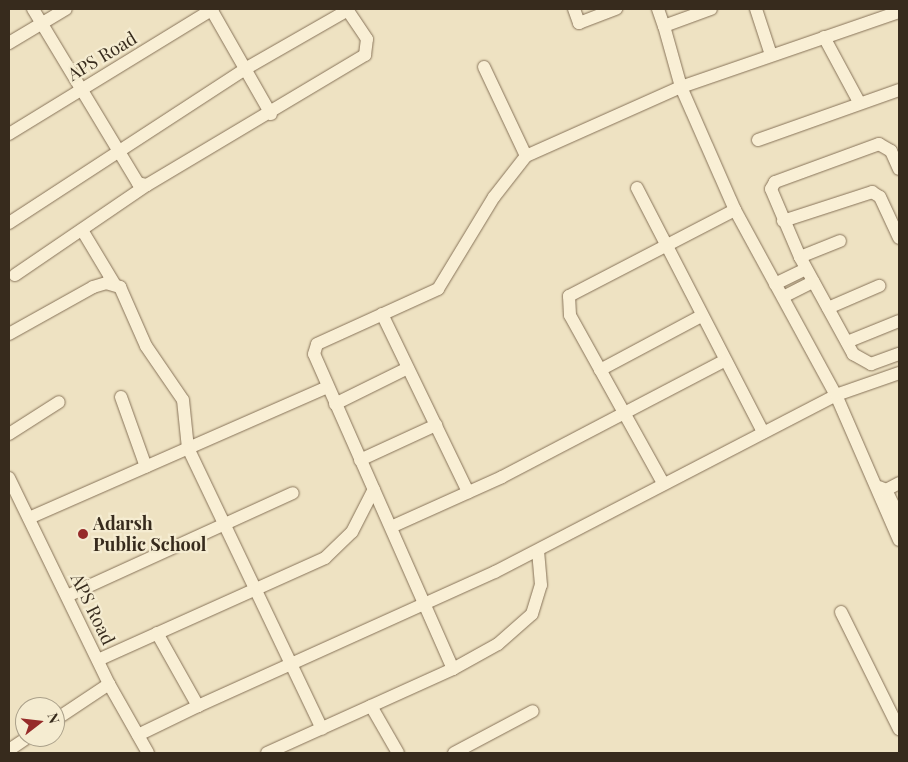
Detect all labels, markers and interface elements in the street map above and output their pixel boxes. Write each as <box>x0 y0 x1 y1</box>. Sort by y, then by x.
street label: APS Road <box>64 27 140 85</box>
place label: Adarsh Public School <box>93 513 206 556</box>
marker: Adarsh Public School <box>77 528 89 540</box>
street label: APS Road <box>66 570 120 648</box>
north arrow <box>15 697 65 747</box>
text: N <box>43 711 64 725</box>

